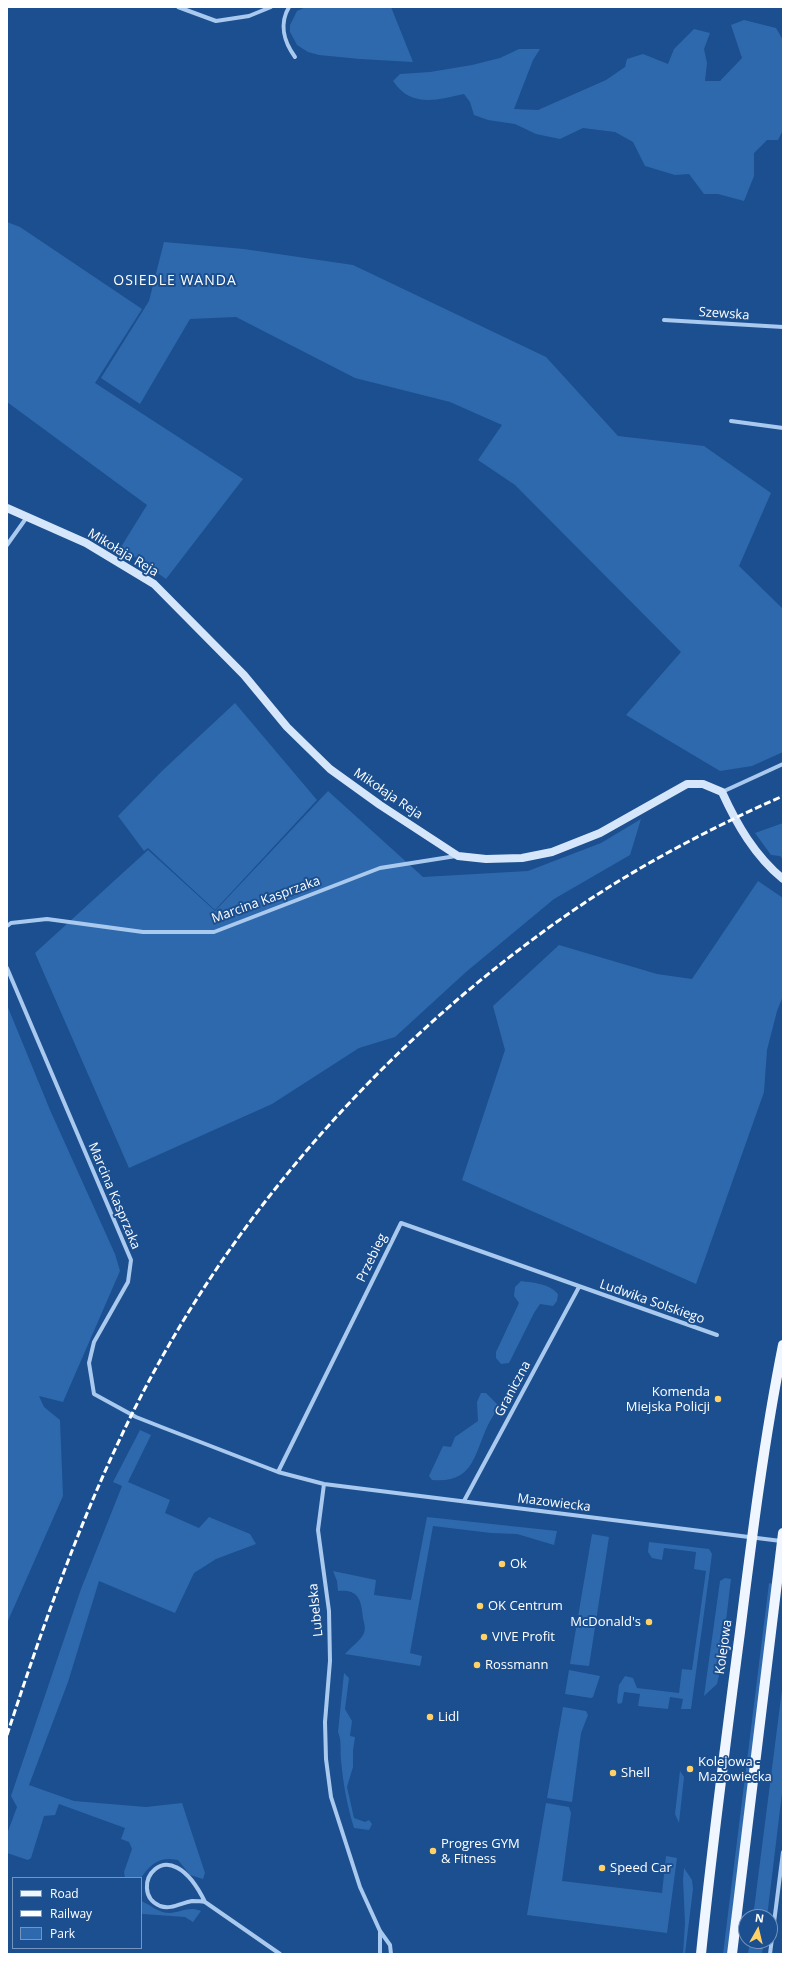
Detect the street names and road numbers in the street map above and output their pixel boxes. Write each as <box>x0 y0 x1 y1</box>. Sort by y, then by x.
street label: Szewska <box>698 304 750 324</box>
street label: Mikołaja Reja <box>85 526 161 580</box>
street label: Mikołaja Reja <box>351 765 425 823</box>
street label: Marcina Kasprzaka <box>210 873 322 927</box>
street label: Marcina Kasprzaka <box>84 1140 144 1252</box>
street label: Przebieg <box>354 1231 390 1285</box>
street label: Ludwika Solskiego <box>597 1277 707 1327</box>
street label: Graniczna <box>492 1359 534 1419</box>
street label: Mazowiecka <box>516 1491 592 1515</box>
street label: Lubelska <box>305 1583 327 1637</box>
street label: Kolejowa <box>712 1619 736 1675</box>

